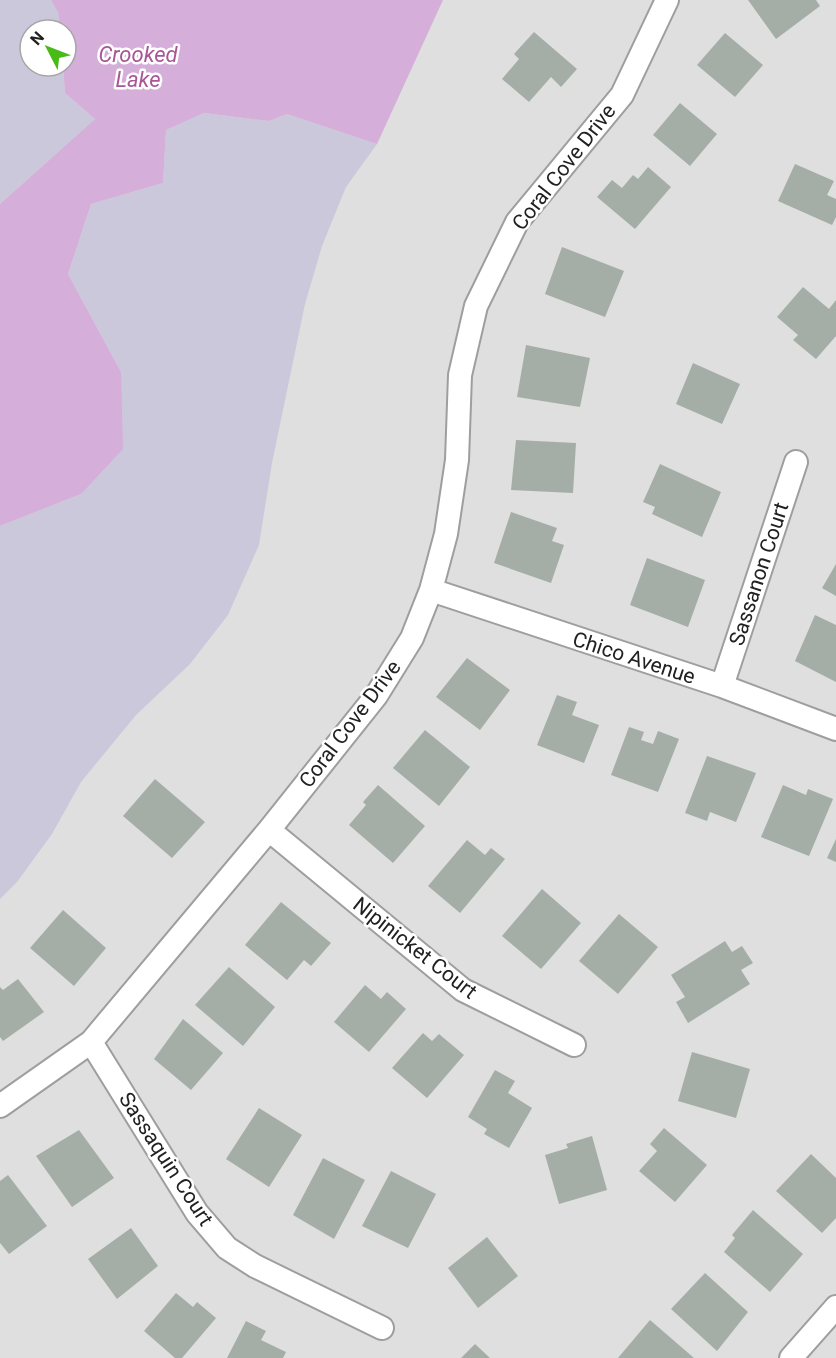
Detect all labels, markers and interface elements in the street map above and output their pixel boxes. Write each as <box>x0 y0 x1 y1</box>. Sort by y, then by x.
north arrow <box>18 18 78 78</box>
text: N <box>26 28 48 49</box>
water label: Crooked Lake <box>98 42 179 92</box>
street label: Coral Cove Drive <box>507 99 621 235</box>
street label: Sassanon Court <box>725 499 793 649</box>
street label: Chico Avenue <box>570 627 698 689</box>
street label: Coral Cove Drive <box>294 656 406 792</box>
street label: Nipinicket Court <box>348 892 482 1004</box>
street label: Sassaquin Court <box>114 1088 218 1230</box>

